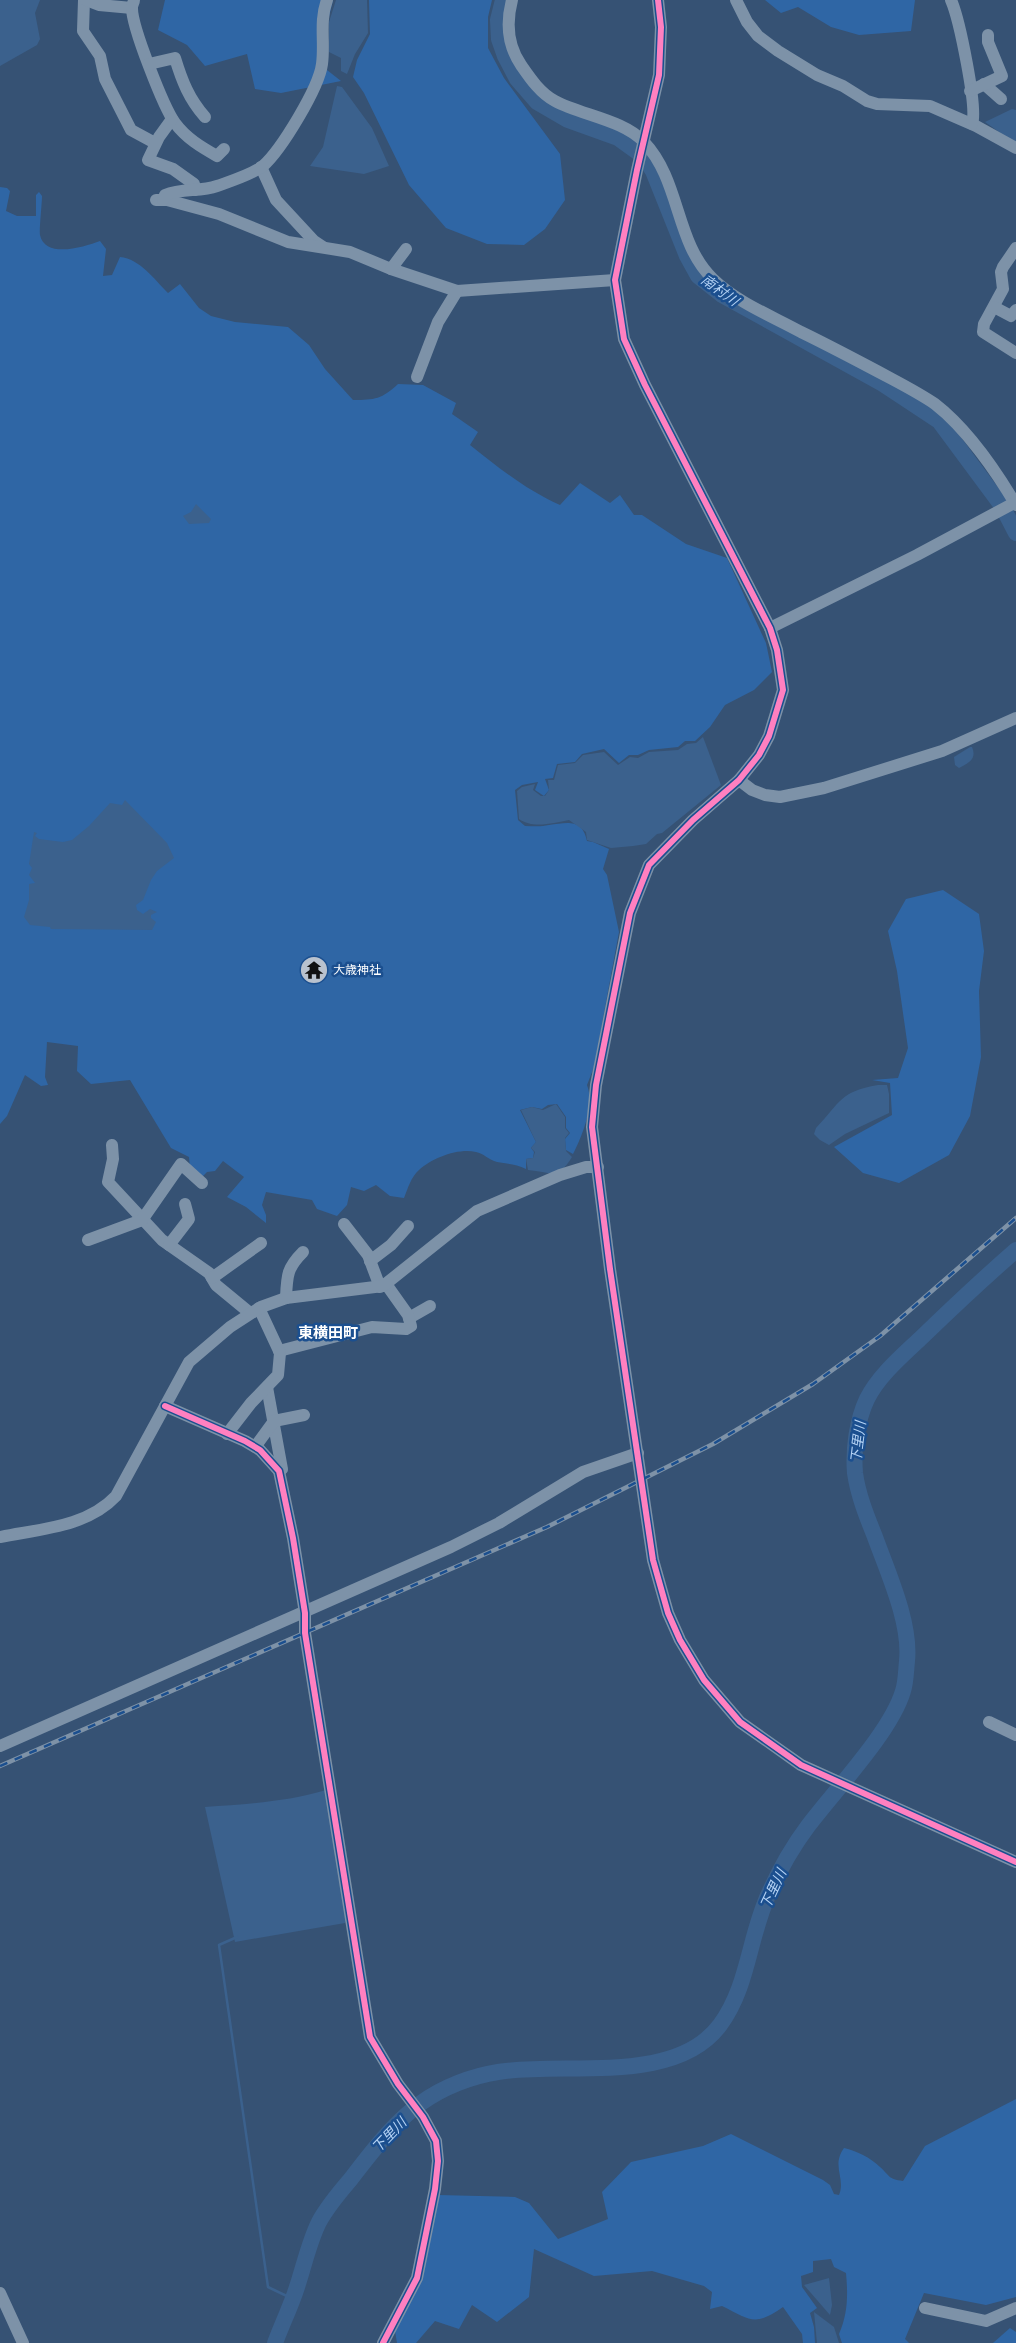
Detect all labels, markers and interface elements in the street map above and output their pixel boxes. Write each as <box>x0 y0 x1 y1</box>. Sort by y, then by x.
water label: 南村川 <box>698 271 743 311</box>
temple icon: 大歳神社 <box>299 955 329 985</box>
place label: 大歳神社 <box>333 963 381 977</box>
district label: 東横田町 <box>298 1324 358 1342</box>
water label: 下里川 <box>848 1418 870 1464</box>
water label: 下里川 <box>757 1865 791 1912</box>
water label: 下里川 <box>369 2113 411 2156</box>

